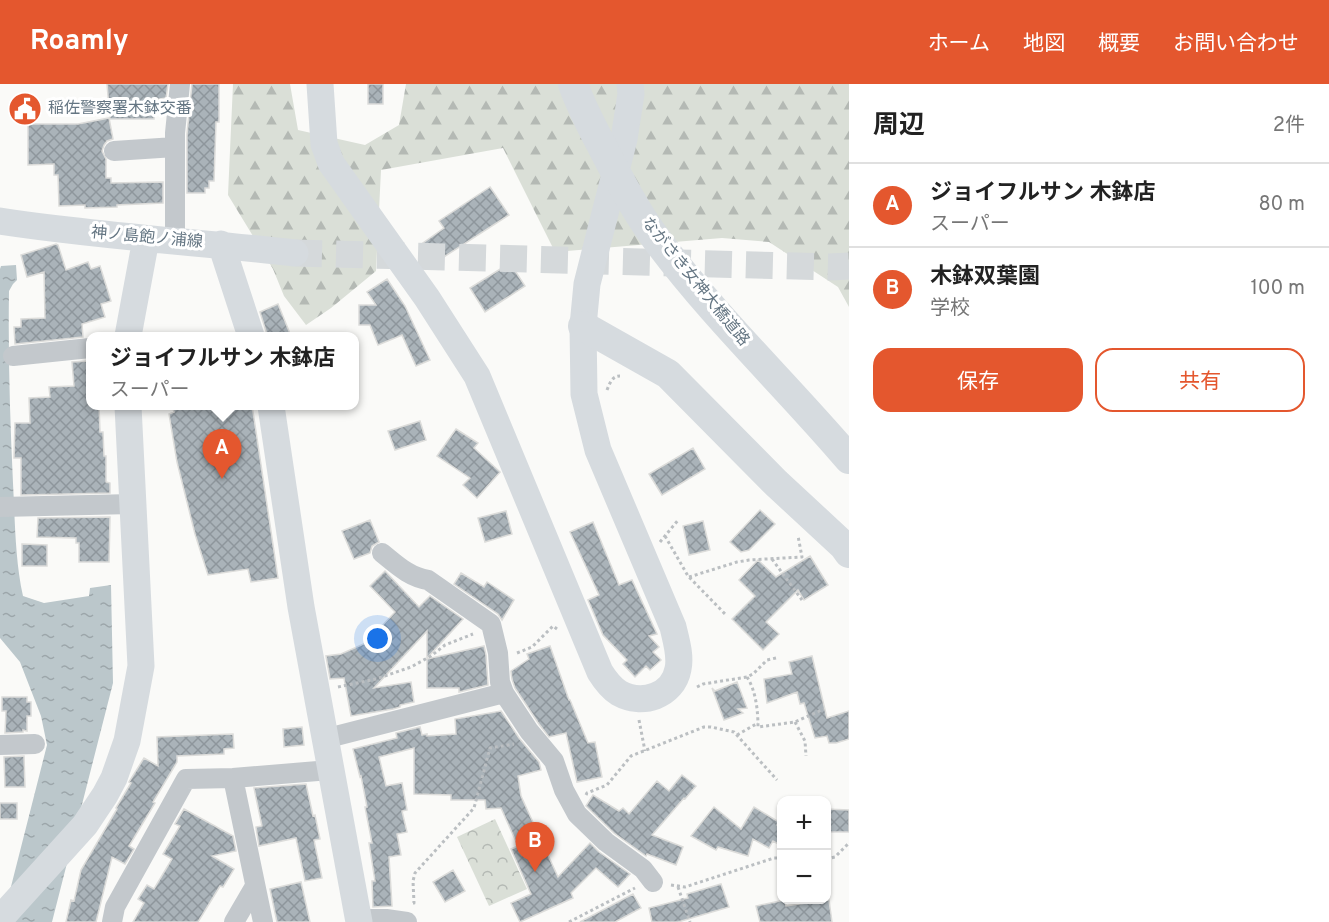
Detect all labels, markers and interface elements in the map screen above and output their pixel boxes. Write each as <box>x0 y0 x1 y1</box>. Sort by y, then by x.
text: Roamly <box>30 24 129 60</box>
text: ホーム <box>928 31 990 58</box>
text: 地図 <box>1023 31 1065 58</box>
text: 概要 <box>1098 31 1140 58</box>
text: お問い合わせ <box>1173 31 1299 58</box>
public building icon: 稲佐警察署木鉢交番 <box>7 91 43 127</box>
place label: 稲佐警察署木鉢交番 <box>48 99 192 119</box>
text: 周辺 <box>873 110 925 143</box>
text: 2件 <box>1273 113 1305 139</box>
text: ジョイフルサン 木鉢店 <box>930 180 1156 207</box>
text: A <box>885 192 900 218</box>
text: 80 m <box>1259 192 1305 218</box>
text: スーパー <box>930 212 1010 238</box>
street label: ながさき女神大橋道路 <box>637 214 753 350</box>
street label: 神ノ島飽ノ浦線 <box>90 223 204 253</box>
text: 木鉢双葉園 <box>930 264 1040 291</box>
text: B <box>886 276 899 302</box>
text: 100 m <box>1250 276 1305 302</box>
text: 学校 <box>930 296 970 322</box>
popup <box>86 332 359 410</box>
text: ジョイフルサン 木鉢店 <box>110 346 335 373</box>
button: 保存 <box>873 348 1083 412</box>
button: 共有 <box>1095 348 1305 412</box>
text: スーパー <box>110 378 190 404</box>
pin: A <box>202 430 242 479</box>
your location <box>363 624 392 653</box>
map controls <box>777 796 831 904</box>
button: + <box>777 796 831 850</box>
pin: B <box>516 822 554 872</box>
button: − <box>777 850 831 904</box>

